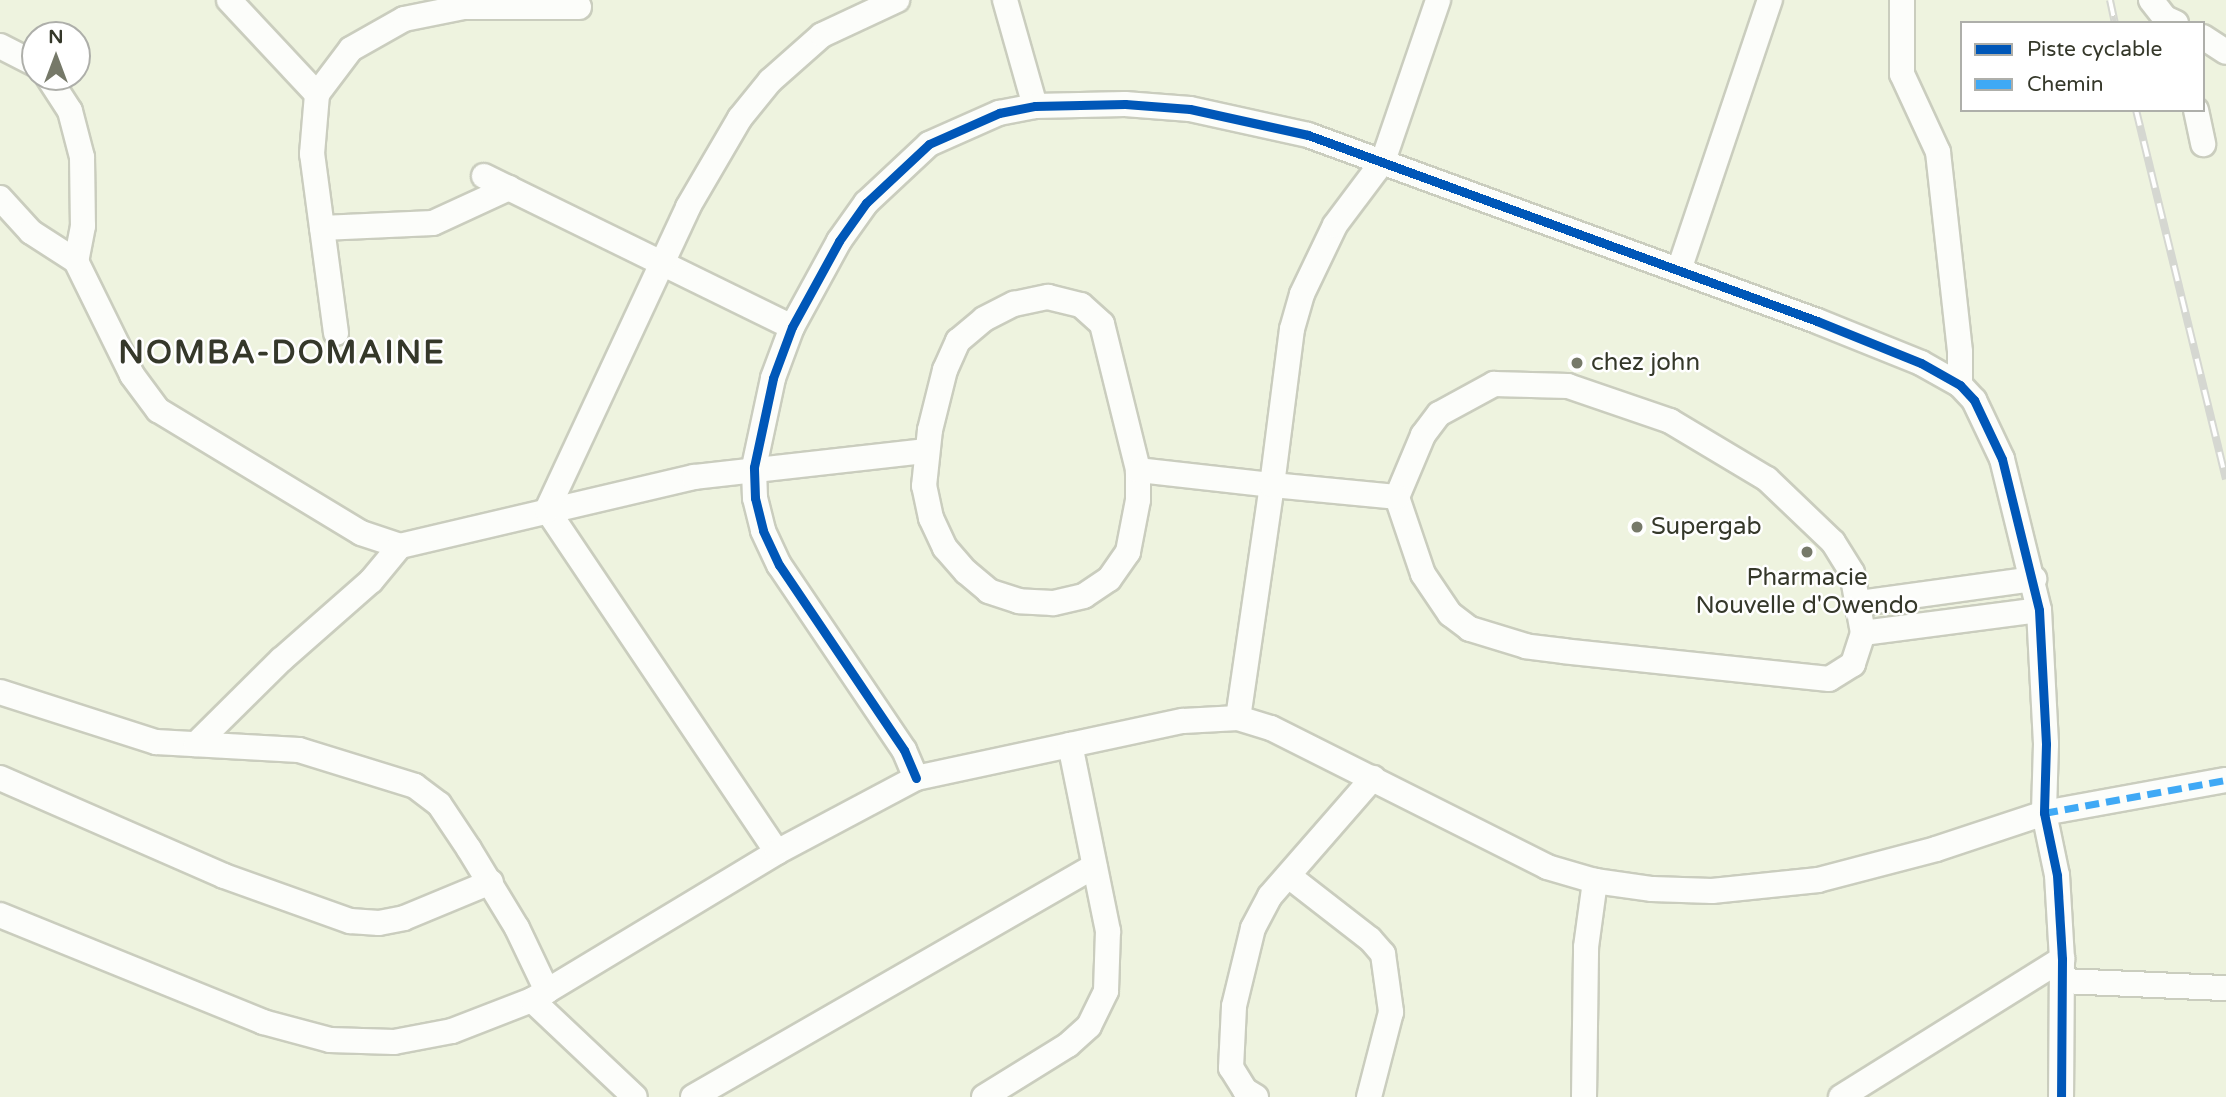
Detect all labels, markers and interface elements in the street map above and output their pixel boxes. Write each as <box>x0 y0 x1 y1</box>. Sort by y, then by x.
north arrow <box>21 21 91 91</box>
legend <box>1960 21 2205 112</box>
text: N <box>48 26 64 48</box>
text: Piste cyclable <box>2027 37 2162 62</box>
text: Chemin <box>2027 72 2104 97</box>
district label: NOMBA-DOMAINE <box>120 334 444 372</box>
place label: chez john <box>1591 349 1700 377</box>
marker: chez john <box>1569 355 1585 371</box>
place label: Supergab <box>1651 513 1762 541</box>
marker: Supergab <box>1629 519 1645 535</box>
marker: Pharmacie Nouvelle d'Owendo <box>1799 544 1815 560</box>
place label: Pharmacie Nouvelle d'Owendo <box>1696 564 1918 620</box>

